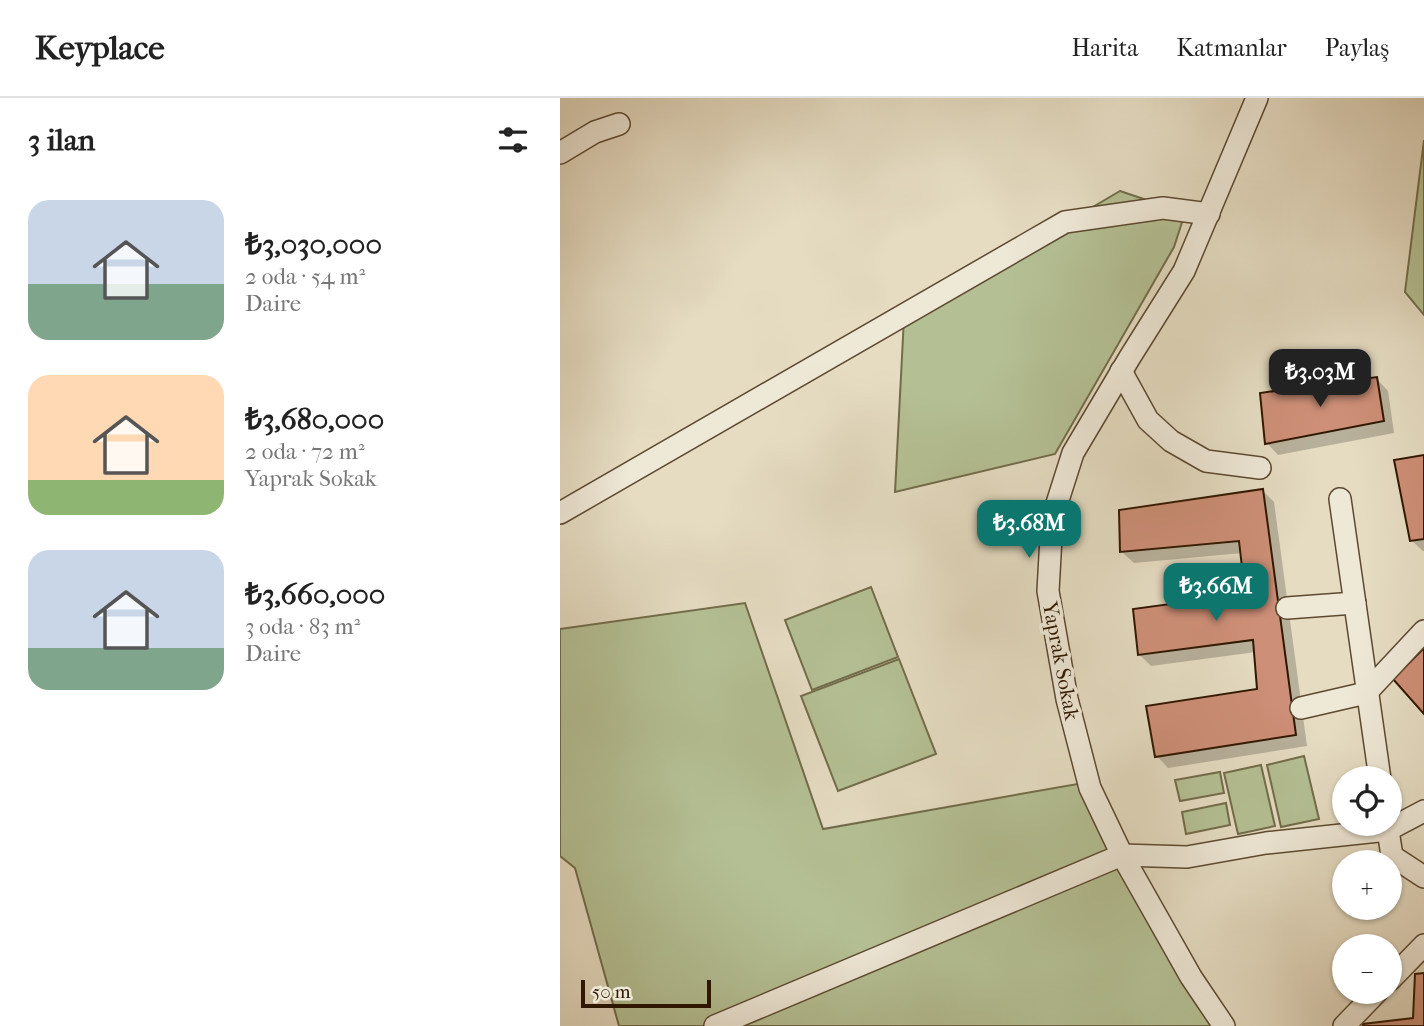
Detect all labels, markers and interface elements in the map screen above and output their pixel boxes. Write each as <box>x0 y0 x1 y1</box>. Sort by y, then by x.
text: Keyplace <box>35 29 165 68</box>
text: Harita <box>1071 34 1138 62</box>
text: Katmanlar <box>1176 34 1287 62</box>
text: Paylaş <box>1325 34 1389 62</box>
icon: filters <box>494 121 532 159</box>
text: 3 ilan <box>28 123 95 158</box>
text: ₺3,030,000 <box>245 227 382 262</box>
icon: home <box>84 228 168 312</box>
text: 2 oda · 54 m² <box>245 263 365 290</box>
text: Daire <box>245 290 301 317</box>
pin: ₺3.03M <box>1263 350 1377 409</box>
text: ₺3.03M <box>1285 358 1355 385</box>
text: ₺3,680,000 <box>245 402 384 437</box>
icon: home <box>84 403 168 487</box>
text: 2 oda · 72 m² <box>245 438 364 465</box>
text: Yaprak Sokak <box>245 465 377 492</box>
pin: ₺3.68M <box>972 500 1086 560</box>
text: ₺3.68M <box>993 509 1065 536</box>
pin: ₺3.66M <box>1159 564 1273 623</box>
text: ₺3.66M <box>1180 572 1252 599</box>
text: ₺3,660,000 <box>245 577 385 612</box>
icon: home <box>84 578 168 662</box>
street label: Yaprak Sokak <box>1038 599 1084 722</box>
text: 3 oda · 83 m² <box>245 613 360 640</box>
text: Daire <box>245 640 301 667</box>
map controls <box>1332 766 1402 1004</box>
button: locate <box>1332 766 1402 836</box>
button: + <box>1332 850 1402 920</box>
button: − <box>1332 934 1402 1004</box>
scale bar <box>581 977 710 1009</box>
text: 50 m <box>592 981 631 1003</box>

